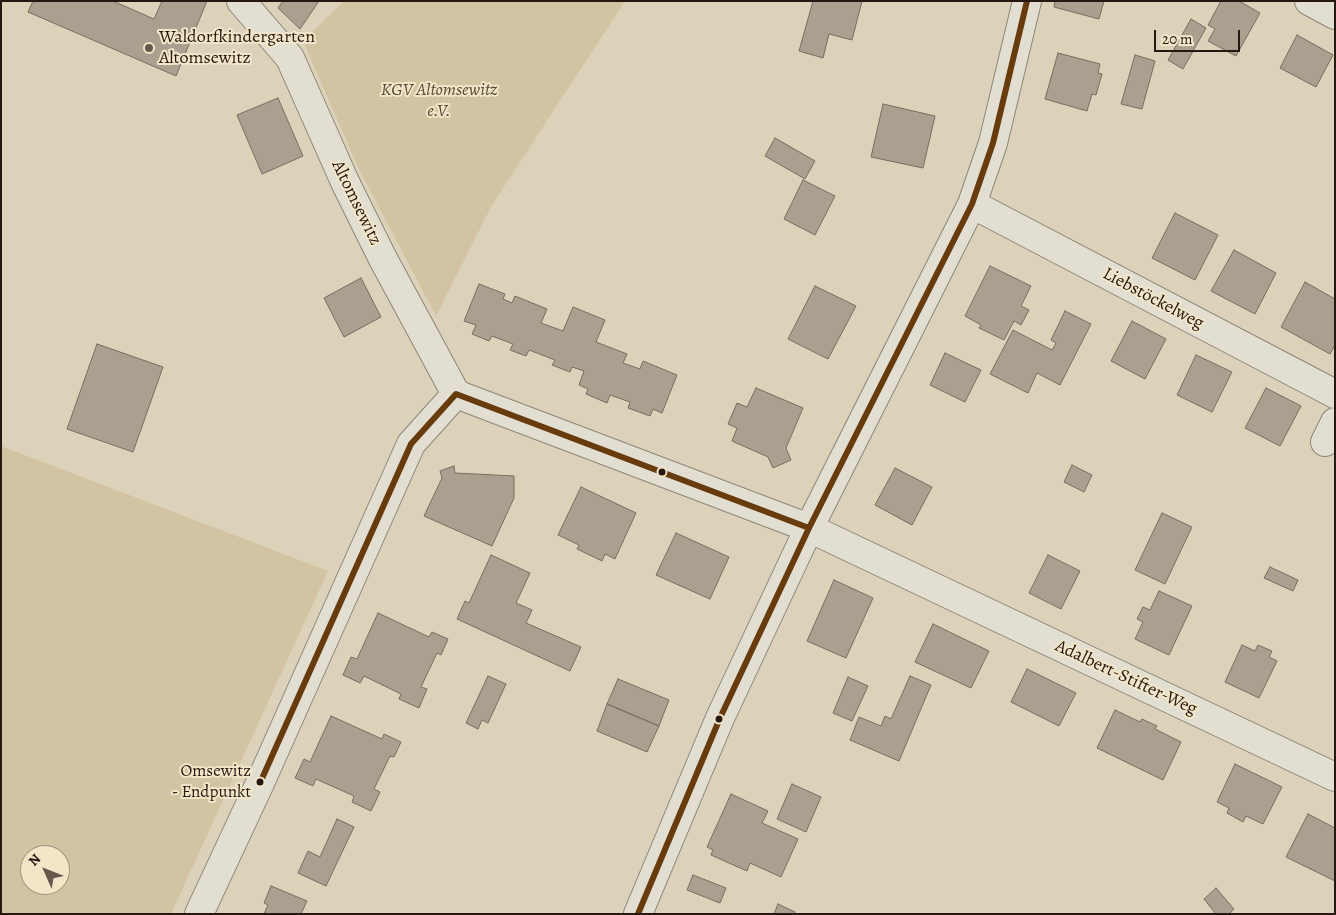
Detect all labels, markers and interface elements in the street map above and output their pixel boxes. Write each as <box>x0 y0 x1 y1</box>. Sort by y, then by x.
scale bar <box>1156 20 1242 52</box>
place label: Waldorfkindergarten Altomsewitz <box>159 27 315 70</box>
text: 20 m <box>1162 29 1193 49</box>
marker: Waldorfkindergarten Altomsewitz <box>143 42 155 54</box>
park label: KGV Altomsewitz e.V. <box>381 80 497 122</box>
street label: Altomsewitz <box>326 157 386 249</box>
street label: Liebstöckelweg <box>1099 263 1207 335</box>
unlabelled marker <box>657 467 667 477</box>
street label: Adalbert-Stifter-Weg <box>1052 636 1200 720</box>
unlabelled marker <box>714 714 724 724</box>
place label: Omsewitz - Endpunkt <box>172 762 251 802</box>
marker: Omsewitz - Endpunkt <box>255 777 265 787</box>
north arrow <box>20 845 70 895</box>
text: N <box>24 850 45 870</box>

